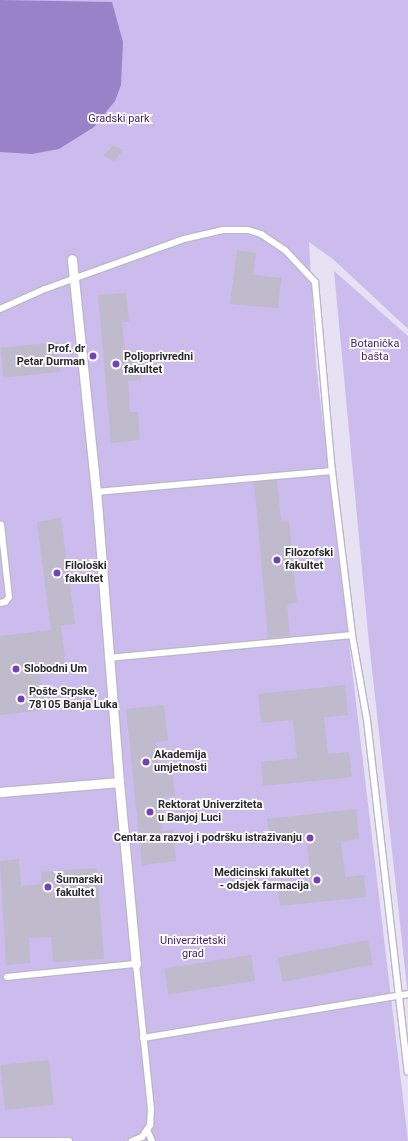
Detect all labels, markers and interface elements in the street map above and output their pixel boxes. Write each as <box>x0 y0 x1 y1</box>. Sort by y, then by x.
park label: Gradski park <box>88 112 150 126</box>
park label: Botanička bašta <box>351 338 399 364</box>
place label: Prof. dr Petar Durman <box>17 343 85 369</box>
marker: Prof. dr Petar Durman <box>88 351 98 361</box>
place label: Poljoprivredni fakultet <box>124 351 193 377</box>
marker: Poljoprivredni fakultet <box>111 359 121 369</box>
place label: Filozofski fakultet <box>285 547 333 573</box>
marker: Filozofski fakultet <box>272 555 282 565</box>
place label: Filološki fakultet <box>65 560 107 586</box>
marker: Filološki fakultet <box>52 568 62 578</box>
place label: Slobodni Um <box>24 662 87 676</box>
marker: Slobodni Um <box>11 664 21 674</box>
place label: Pošte Srpske, 78105 Banja Luka <box>29 686 118 712</box>
marker: Pošte Srpske, 78105 Banja Luka <box>16 694 26 704</box>
place label: Akademija umjetnosti <box>154 749 207 775</box>
marker: Akademija umjetnosti <box>141 757 151 767</box>
place label: Rektorat Univerziteta u Banjoj Luci <box>158 799 262 825</box>
marker: Rektorat Univerziteta u Banjoj Luci <box>145 807 155 817</box>
place label: Centar za razvoj i podršku istraživanju <box>114 831 302 845</box>
marker: Centar za razvoj i podršku istraživanju <box>305 833 315 843</box>
place label: Medicinski fakultet - odsjek farmacija <box>214 867 309 893</box>
place label: Šumarski fakultet <box>56 874 103 900</box>
marker: Medicinski fakultet - odsjek farmacija <box>312 875 322 885</box>
marker: Šumarski fakultet <box>43 882 53 892</box>
park label: Univerzitetski grad <box>160 935 226 961</box>

